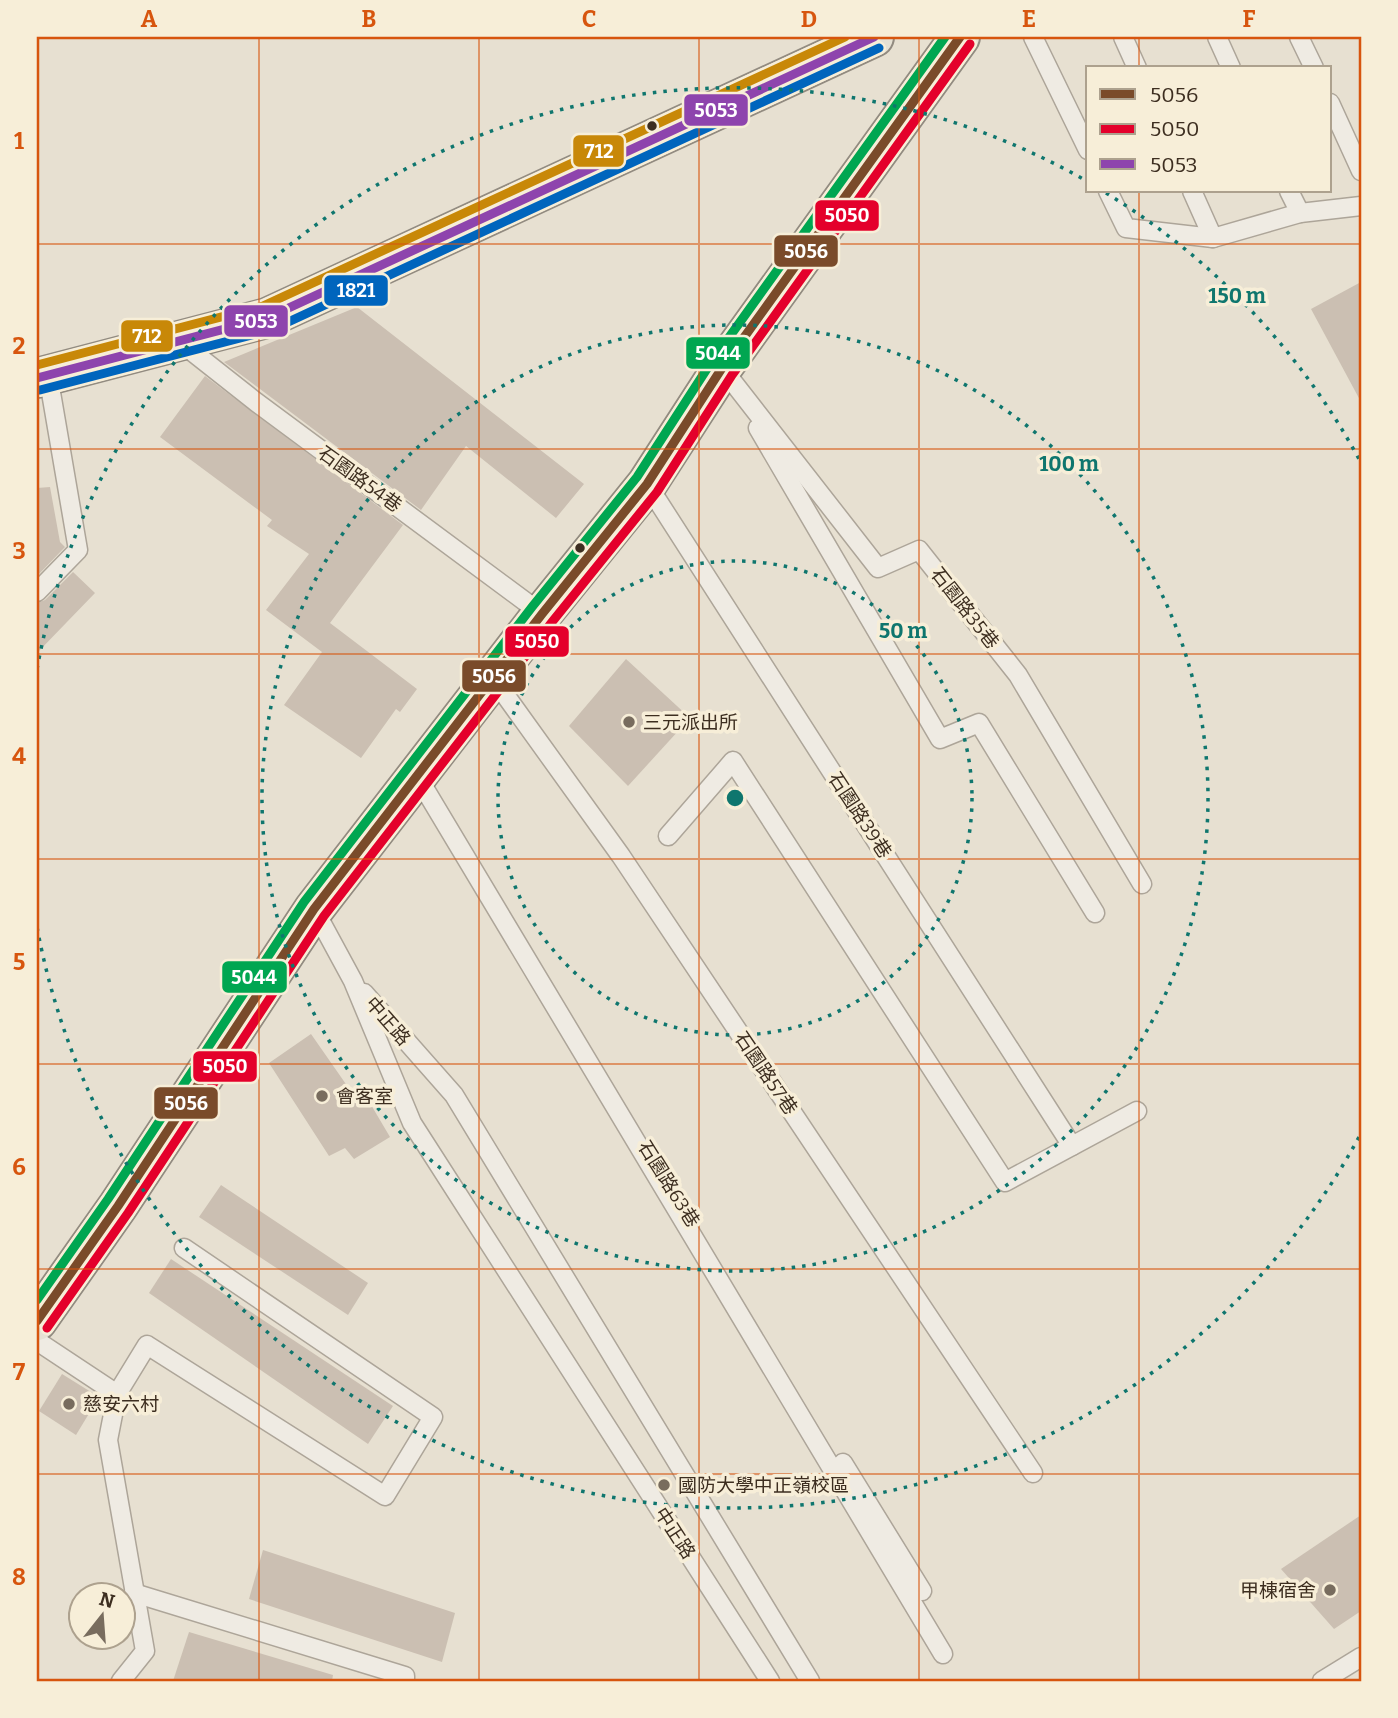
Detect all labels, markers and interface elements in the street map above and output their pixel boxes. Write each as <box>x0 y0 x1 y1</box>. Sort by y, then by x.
text: A <box>141 5 158 33</box>
text: B <box>362 5 376 33</box>
text: C <box>582 5 596 33</box>
text: D <box>801 5 817 33</box>
text: E <box>1022 5 1036 33</box>
text: F <box>1243 5 1256 33</box>
legend <box>1086 66 1332 192</box>
text: 5056 <box>1150 82 1198 108</box>
line badge: 5053 <box>683 93 749 127</box>
text: 5053 <box>694 99 738 122</box>
text: 5050 <box>1150 116 1199 142</box>
unlabelled marker <box>645 119 659 133</box>
text: 1 <box>14 127 24 155</box>
line badge: 712 <box>572 134 625 168</box>
text: 712 <box>584 140 614 163</box>
text: 5053 <box>1150 152 1197 178</box>
line badge: 5050 <box>814 199 880 232</box>
text: 5050 <box>825 204 869 227</box>
line badge: 5056 <box>773 234 839 268</box>
text: 5056 <box>784 240 828 263</box>
line badge: 1821 <box>323 274 389 307</box>
text: 1821 <box>337 279 376 302</box>
text: 150 m <box>1208 283 1266 309</box>
line badge: 5053 <box>223 304 289 338</box>
text: 5053 <box>234 310 278 333</box>
line badge: 712 <box>120 319 174 353</box>
text: 712 <box>132 325 162 348</box>
text: 2 <box>13 332 26 360</box>
line badge: 5044 <box>685 336 751 370</box>
text: 5044 <box>695 342 741 365</box>
street label: 石園路54巷 <box>314 441 406 517</box>
text: 100 m <box>1039 451 1099 477</box>
text: 3 <box>12 537 26 565</box>
unlabelled marker <box>573 541 587 555</box>
street label: 石園路35巷 <box>926 563 1004 653</box>
text: 50 m <box>879 618 927 644</box>
line badge: 5050 <box>504 625 570 658</box>
text: 5050 <box>515 630 559 653</box>
line badge: 5056 <box>461 659 527 693</box>
text: 5056 <box>472 665 516 688</box>
place label: 三元派出所 <box>643 711 738 734</box>
marker: 三元派出所 <box>621 714 637 730</box>
text: 4 <box>12 742 26 770</box>
street label: 石園路39巷 <box>824 768 896 862</box>
centre of rings <box>723 786 747 810</box>
text: 5 <box>13 948 25 976</box>
line badge: 5044 <box>221 960 288 994</box>
text: 5044 <box>231 966 277 989</box>
street label: 中正路 <box>361 992 415 1050</box>
street label: 石園路57巷 <box>730 1027 802 1119</box>
line badge: 5050 <box>192 1050 258 1083</box>
text: 5050 <box>203 1055 247 1078</box>
place label: 會客室 <box>336 1085 393 1108</box>
line badge: 5056 <box>153 1086 219 1120</box>
marker: 會客室 <box>314 1088 330 1104</box>
text: 5056 <box>164 1092 208 1115</box>
street label: 石園路63巷 <box>633 1136 705 1232</box>
text: 6 <box>12 1153 26 1181</box>
text: 7 <box>13 1358 26 1386</box>
place label: 慈安六村 <box>83 1393 159 1416</box>
marker: 慈安六村 <box>61 1396 77 1412</box>
place label: 國防大學中正嶺校區 <box>678 1474 849 1497</box>
marker: 國防大學中正嶺校區 <box>656 1477 672 1493</box>
street label: 中正路 <box>650 1503 700 1563</box>
text: 8 <box>12 1563 26 1591</box>
place label: 甲棟宿舍 <box>1240 1579 1316 1602</box>
north arrow <box>66 1582 136 1652</box>
marker: 甲棟宿舍 <box>1322 1582 1338 1598</box>
text: N <box>96 1587 118 1613</box>

